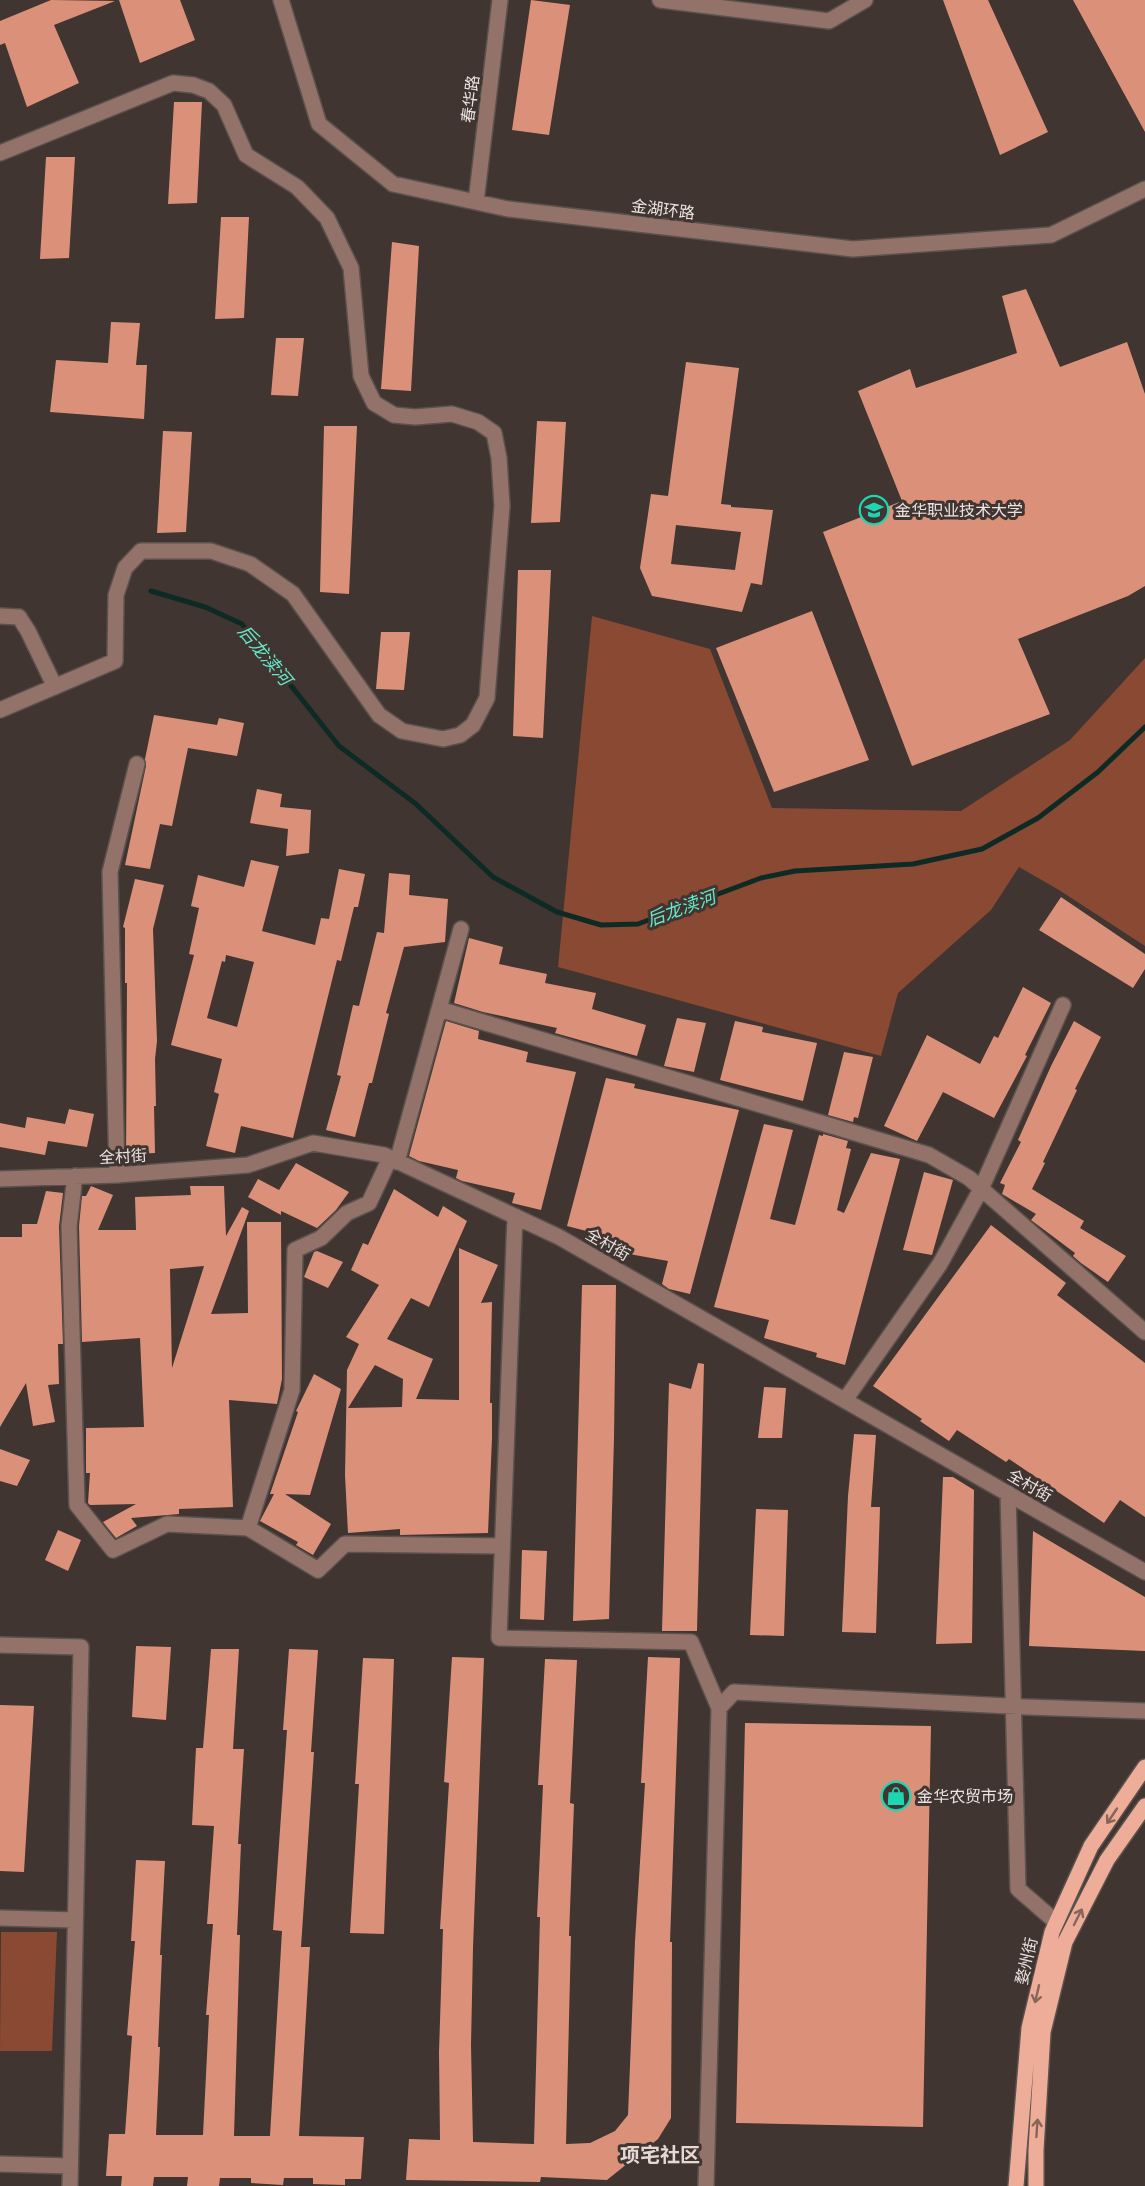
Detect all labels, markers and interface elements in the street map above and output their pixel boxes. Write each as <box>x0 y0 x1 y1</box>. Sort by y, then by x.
street label: 春华路 <box>457 74 483 124</box>
street label: 金湖环路 <box>630 195 696 223</box>
school or university icon: 金华职业技术大学 <box>858 494 890 526</box>
place label: 金华职业技术大学 <box>895 500 1023 520</box>
water label: 后龙渎河 <box>233 620 299 692</box>
water label: 后龙渎河 <box>643 884 722 931</box>
street label: 全村街 <box>99 1145 147 1167</box>
street label: 全村街 <box>582 1223 634 1265</box>
street label: 全村街 <box>1004 1464 1056 1506</box>
shop icon: 金华农贸市场 <box>880 1780 912 1812</box>
place label: 金华农贸市场 <box>917 1786 1013 1806</box>
one-way arrow <box>1106 1807 1118 1823</box>
one-way arrow <box>1073 1909 1084 1927</box>
street label: 婺州街 <box>1011 1935 1041 1987</box>
one-way arrow <box>1030 1984 1042 2003</box>
one-way arrow <box>1032 2118 1043 2138</box>
district label: 项宅社区 <box>620 2142 700 2167</box>

